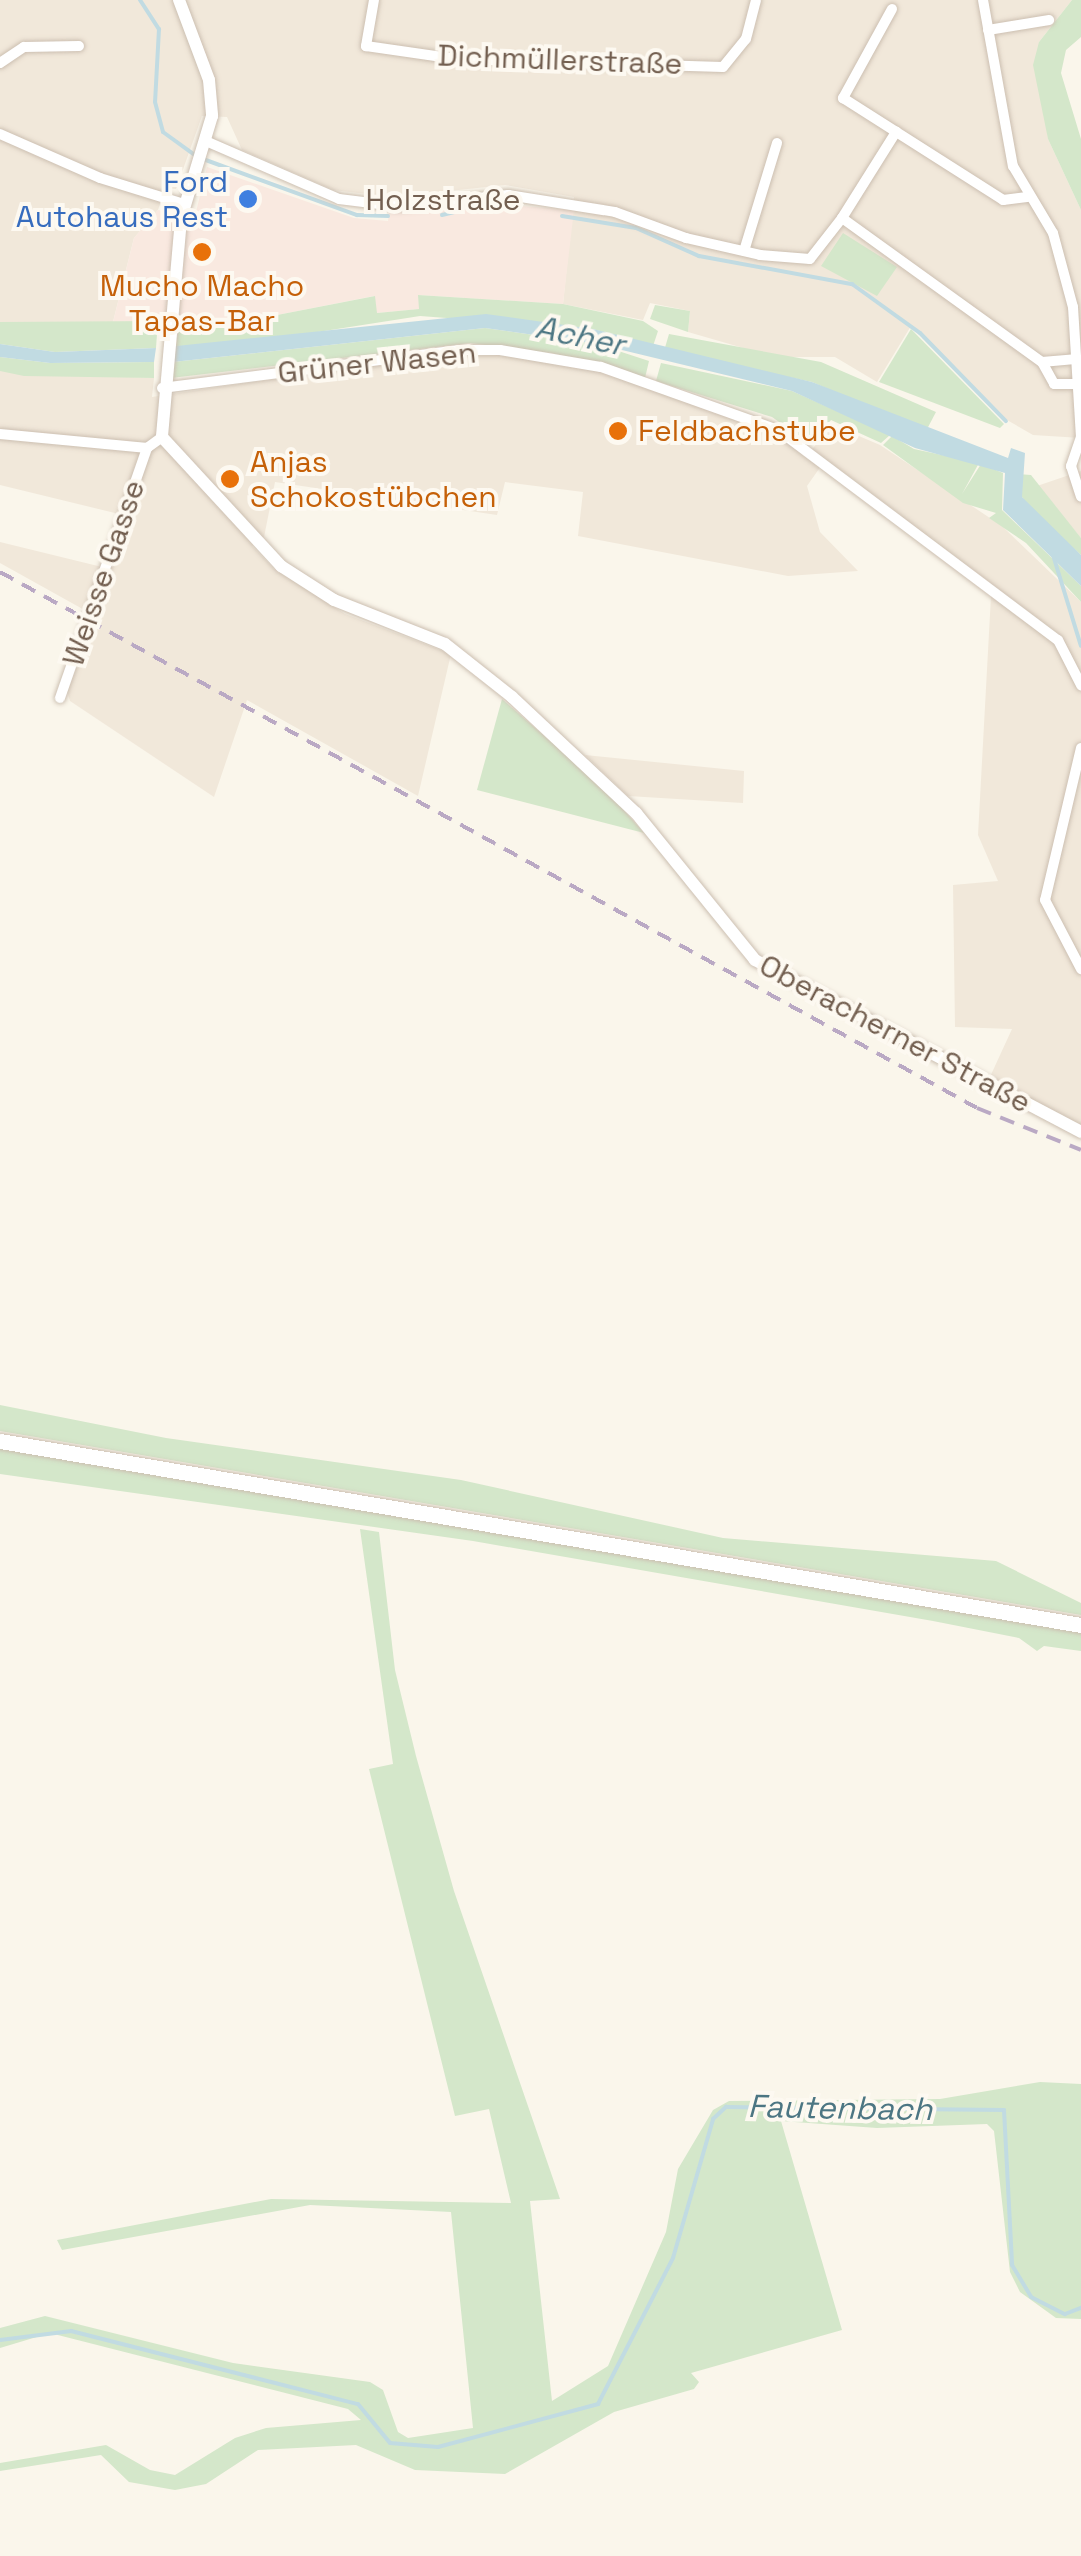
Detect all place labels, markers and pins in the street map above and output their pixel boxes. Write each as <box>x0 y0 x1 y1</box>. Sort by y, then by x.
place label: Ford Autohaus Rest <box>16 164 228 234</box>
marker: Ford Autohaus Rest <box>237 188 259 210</box>
marker: Mucho Macho Tapas-Bar <box>191 241 213 263</box>
place label: Mucho Macho Tapas-Bar <box>100 268 304 338</box>
place label: Feldbachstube <box>638 413 856 449</box>
marker: Feldbachstube <box>607 420 629 442</box>
place label: Anjas Schokostübchen <box>250 444 497 514</box>
marker: Anjas Schokostübchen <box>219 468 241 490</box>

